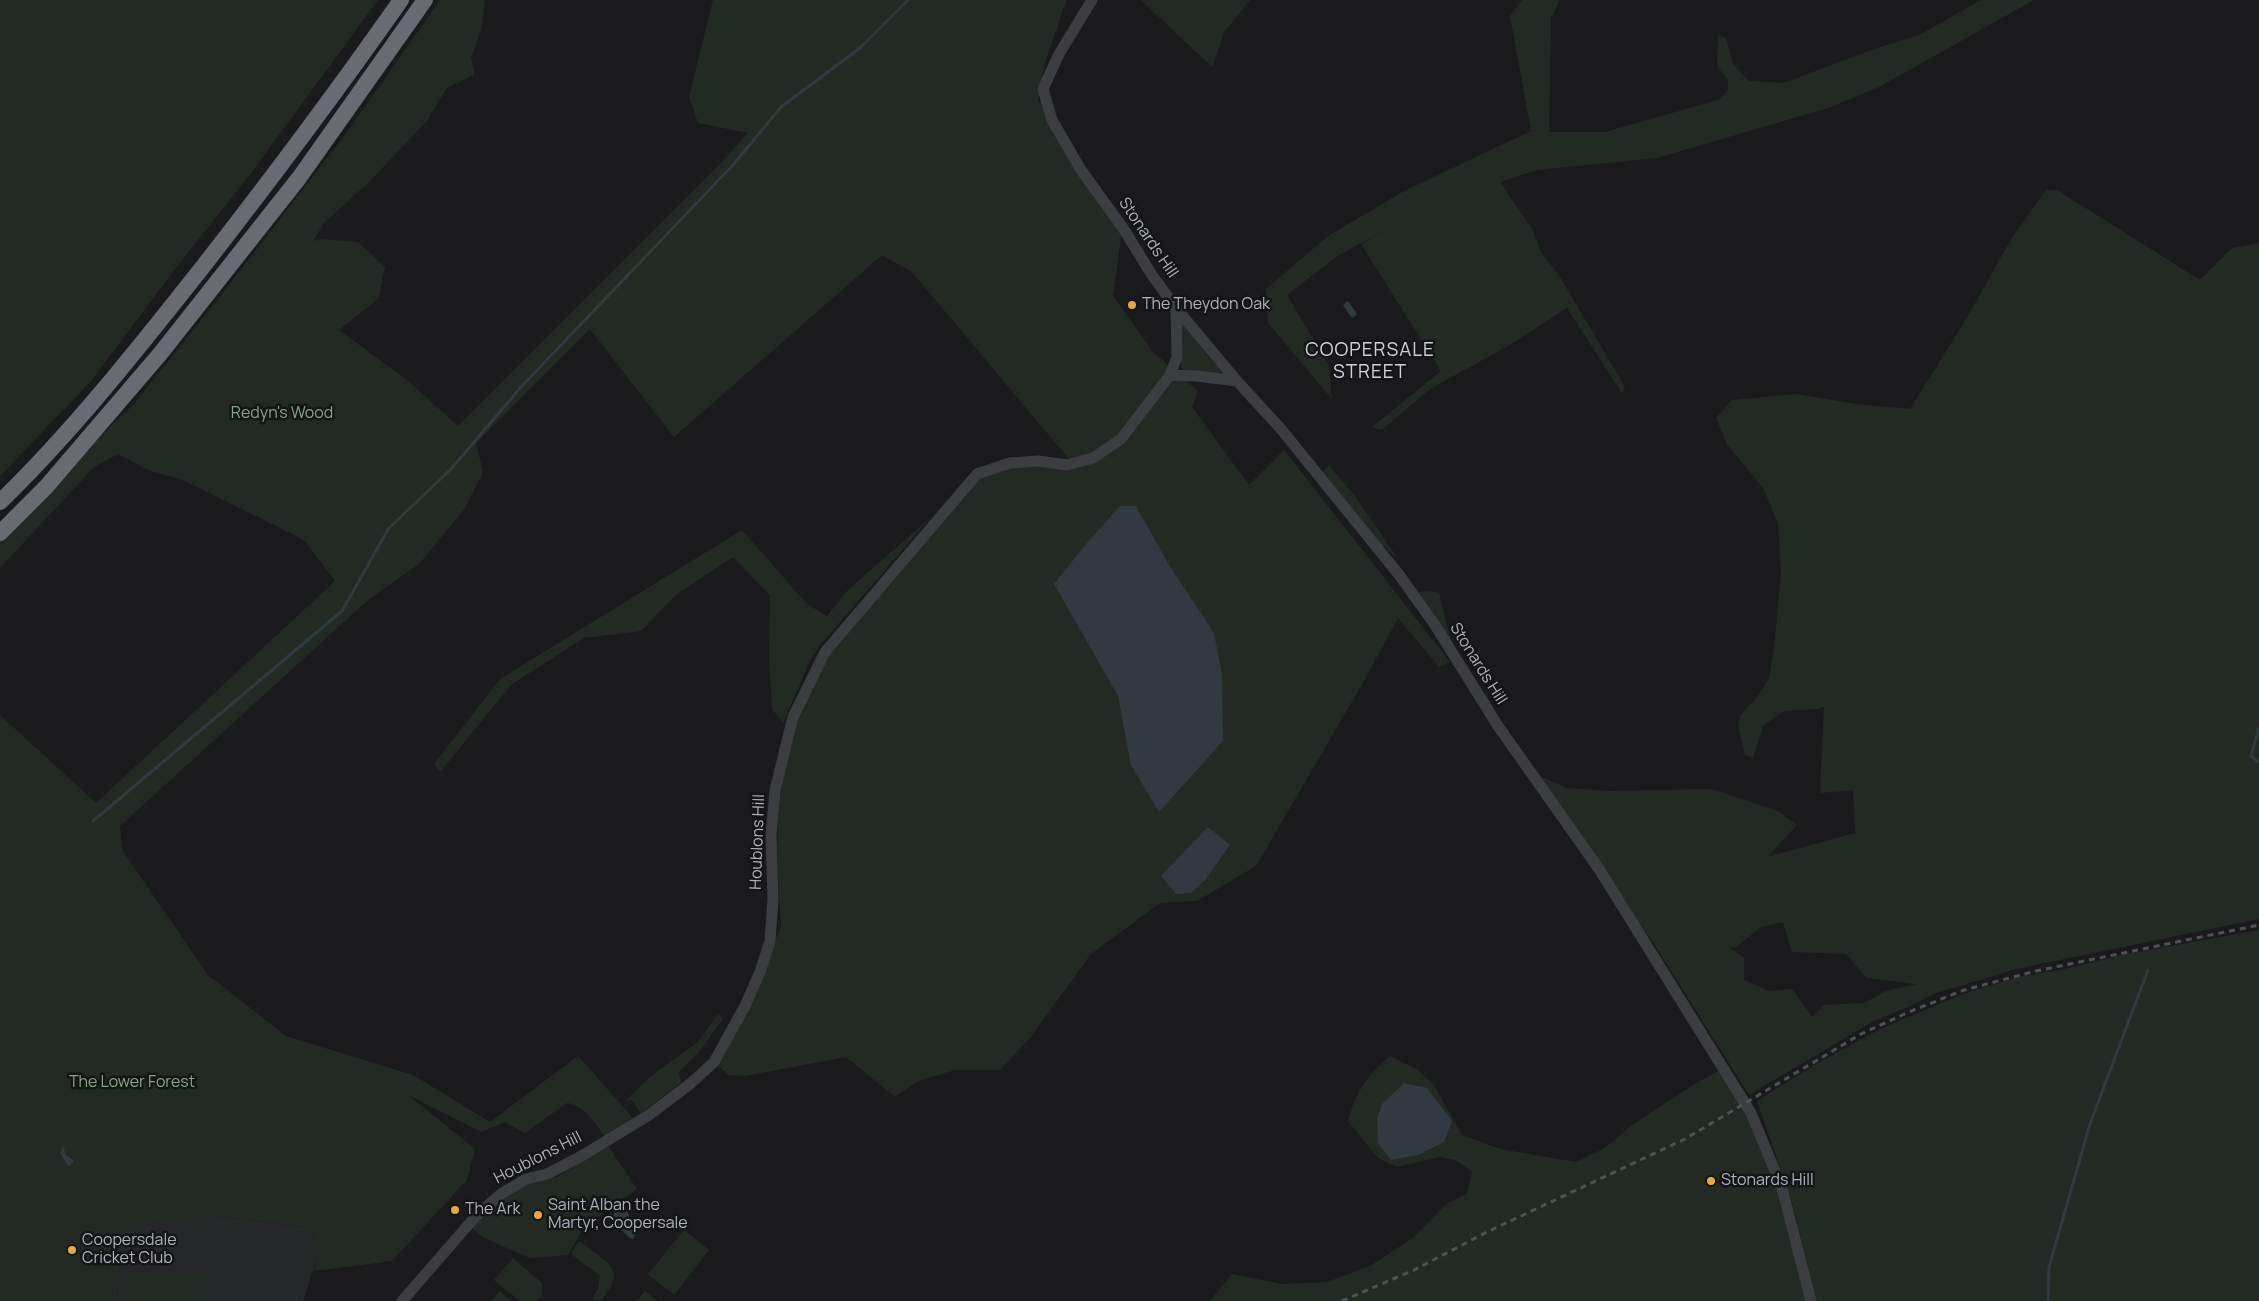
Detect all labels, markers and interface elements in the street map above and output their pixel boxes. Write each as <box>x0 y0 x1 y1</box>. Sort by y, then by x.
street label: Stonards Hill <box>1114 194 1182 282</box>
place label: The Theydon Oak <box>1142 295 1270 315</box>
marker: The Theydon Oak <box>1126 299 1138 311</box>
district label: COOPERSALE STREET <box>1304 340 1436 384</box>
park label: Redyn's Wood <box>231 404 333 424</box>
street label: Stonards Hill <box>1445 620 1511 708</box>
street label: Houblons Hill <box>747 794 769 890</box>
park label: The Lower Forest <box>69 1073 195 1093</box>
street label: Houblons Hill <box>491 1128 585 1188</box>
place label: Stonards Hill <box>1721 1171 1814 1191</box>
marker: Stonards Hill <box>1705 1175 1717 1187</box>
place label: Saint Alban the Martyr, Coopersale <box>548 1196 688 1234</box>
place label: The Ark <box>465 1200 520 1220</box>
marker: The Ark <box>449 1204 461 1216</box>
marker: Saint Alban the Martyr, Coopersale <box>532 1209 544 1221</box>
place label: Coopersdale Cricket Club <box>82 1231 177 1269</box>
marker: Coopersdale Cricket Club <box>66 1244 78 1256</box>

